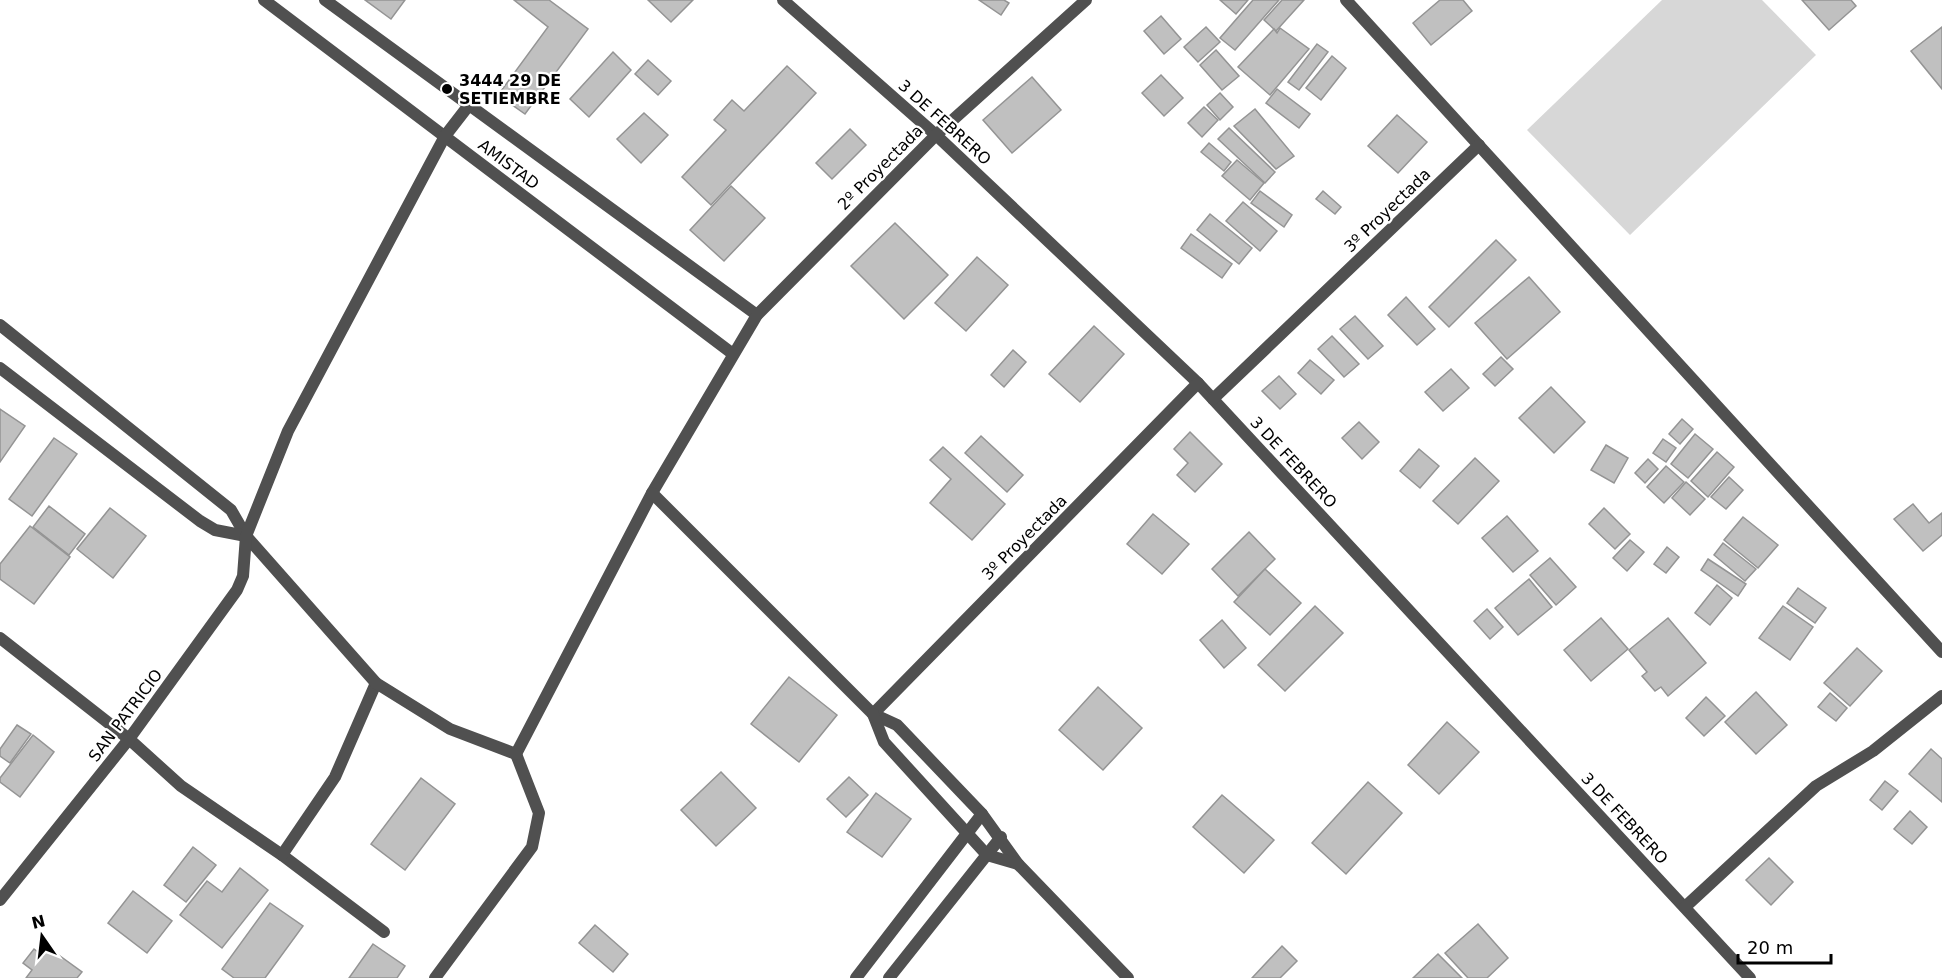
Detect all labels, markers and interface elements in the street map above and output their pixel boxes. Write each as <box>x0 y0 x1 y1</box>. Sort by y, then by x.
place label: 3444 29 DE SETIEMBRE <box>459 71 561 108</box>
street label: 3 DE FEBRERO <box>894 76 995 169</box>
marker: 3444 29 DE SETIEMBRE <box>440 82 454 96</box>
street label: 2º Proyectada <box>834 121 927 214</box>
street label: AMISTAD <box>474 135 543 193</box>
street label: 3º Proyectada <box>1340 165 1434 256</box>
street label: 3 DE FEBRERO <box>1246 413 1341 512</box>
street label: 3º Proyectada <box>978 491 1071 584</box>
street label: SAN PATRICIO <box>84 665 166 765</box>
street label: 3 DE FEBRERO <box>1577 769 1672 868</box>
north arrow <box>12 906 72 966</box>
text: N <box>30 911 47 933</box>
scale bar <box>1738 927 1831 965</box>
text: 20 m <box>1747 937 1793 958</box>

